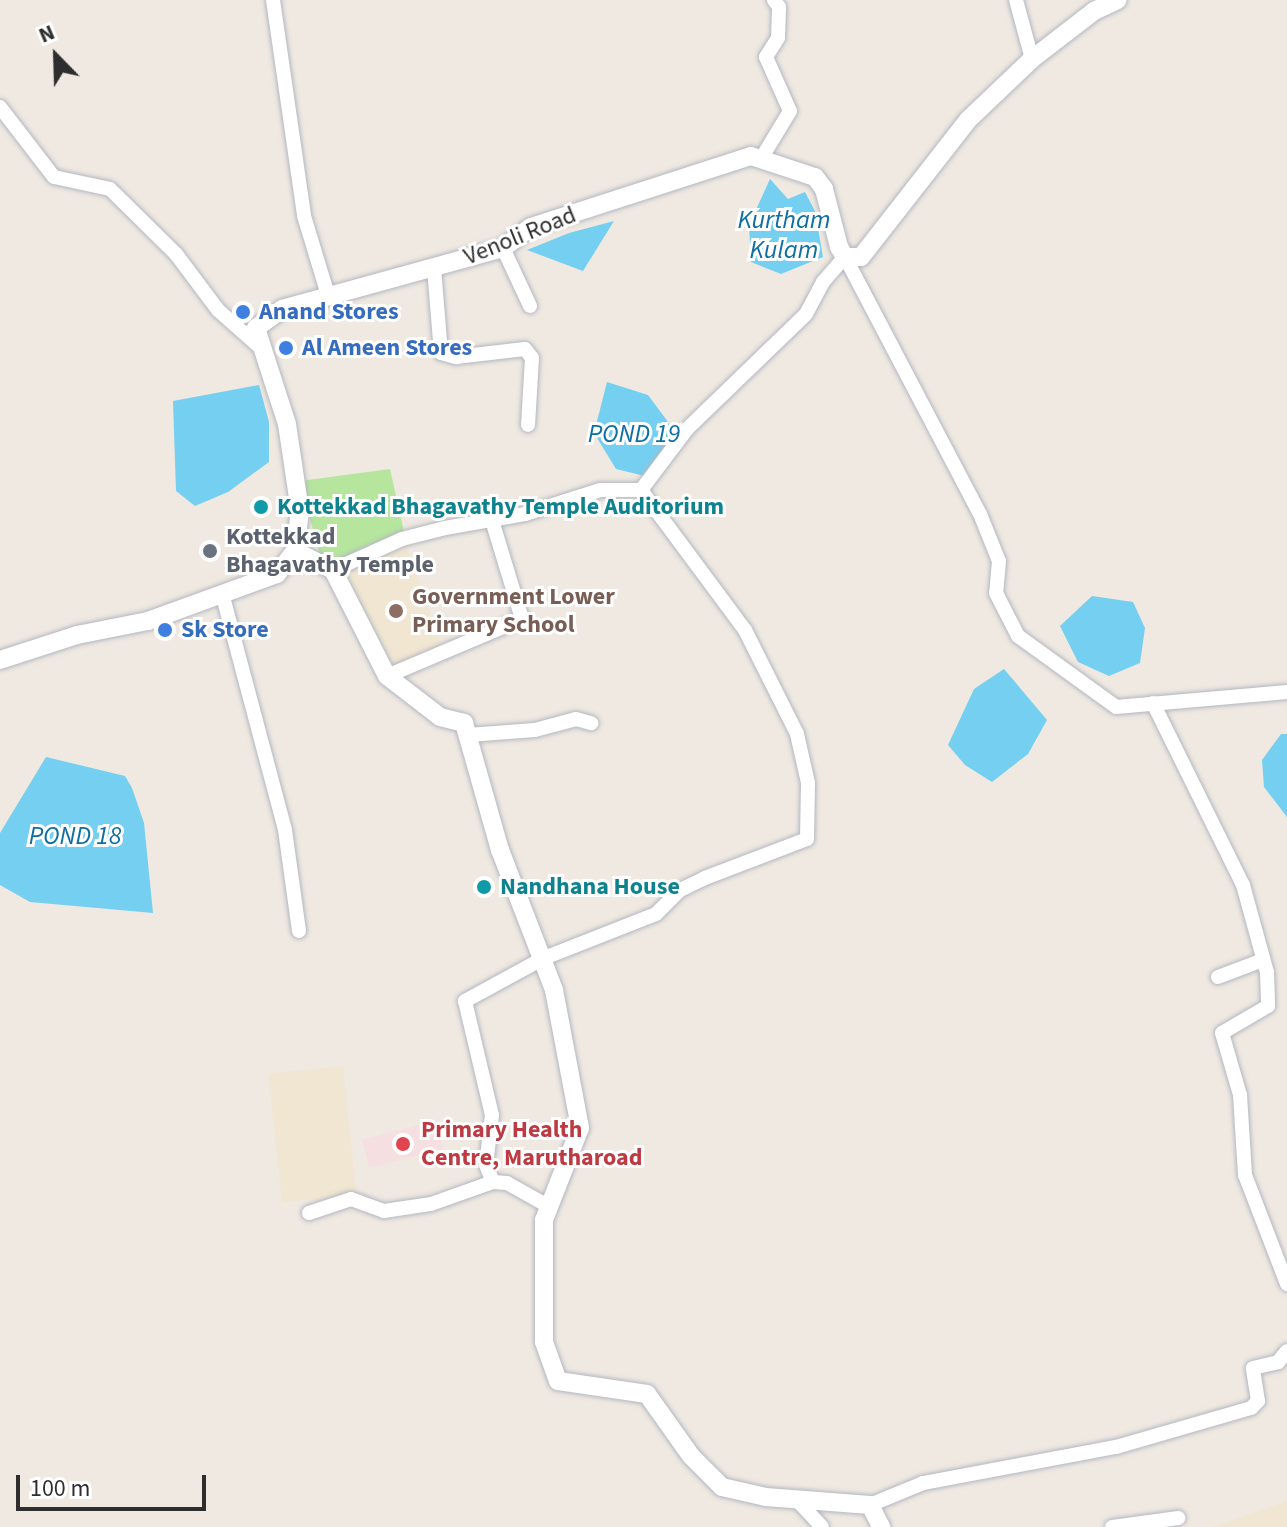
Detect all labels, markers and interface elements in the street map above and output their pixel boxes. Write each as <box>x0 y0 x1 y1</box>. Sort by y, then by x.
north arrow <box>16 16 96 96</box>
text: N <box>34 16 60 51</box>
street label: Venoli Road <box>460 200 580 272</box>
water label: Kurtham Kulam <box>737 204 831 266</box>
place label: Anand Stores <box>259 298 399 326</box>
marker: Anand Stores <box>234 303 252 321</box>
place label: Al Ameen Stores <box>302 334 472 362</box>
marker: Al Ameen Stores <box>277 339 295 357</box>
water label: POND 19 <box>588 418 680 450</box>
place label: Kottekkad Bhagavathy Temple Auditorium <box>277 493 724 521</box>
marker: Kottekkad Bhagavathy Temple Auditorium <box>252 498 270 516</box>
place label: Kottekkad Bhagavathy Temple <box>226 523 434 579</box>
marker: Kottekkad Bhagavathy Temple <box>201 542 219 560</box>
place label: Government Lower Primary School <box>412 583 615 639</box>
marker: Government Lower Primary School <box>387 602 405 620</box>
place label: Sk Store <box>181 616 269 644</box>
marker: Sk Store <box>156 621 174 639</box>
water label: POND 18 <box>29 820 121 852</box>
place label: Nandhana House <box>500 873 680 901</box>
marker: Nandhana House <box>475 878 493 896</box>
place label: Primary Health Centre, Marutharoad <box>421 1116 642 1172</box>
marker: Primary Health Centre, Marutharoad <box>392 1133 414 1155</box>
scale bar <box>20 1459 210 1509</box>
text: 100 m <box>30 1471 90 1506</box>

